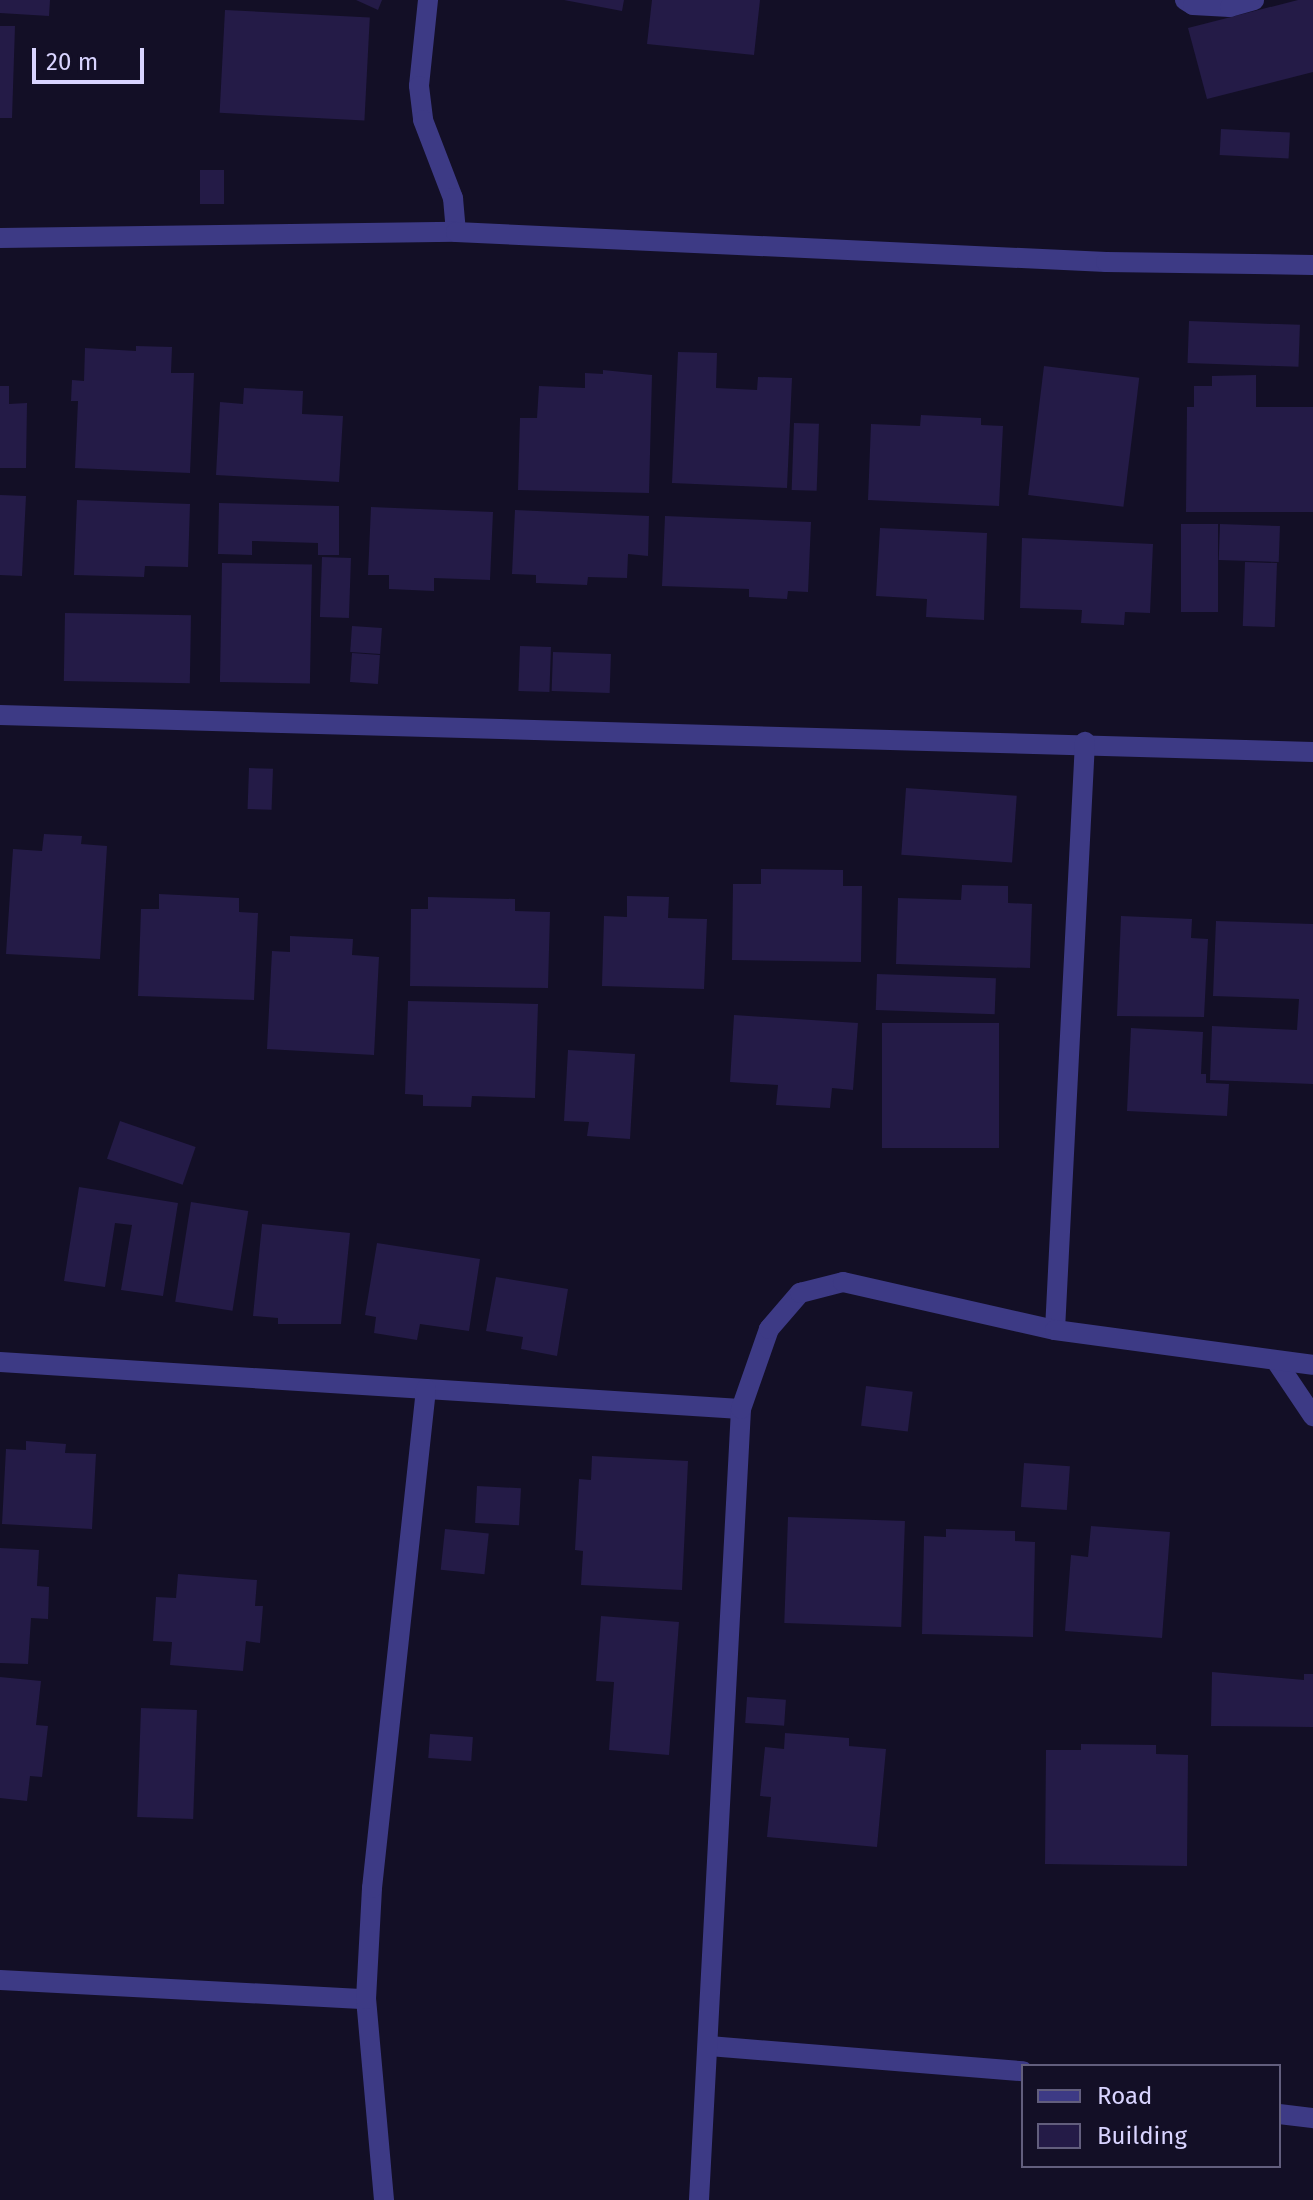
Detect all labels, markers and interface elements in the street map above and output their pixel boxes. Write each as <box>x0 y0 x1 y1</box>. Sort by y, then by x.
scale bar <box>36 32 148 82</box>
text: 20 m <box>46 48 98 76</box>
legend <box>1021 2064 1281 2168</box>
text: Road <box>1097 2082 1152 2110</box>
text: Building <box>1097 2122 1187 2150</box>

